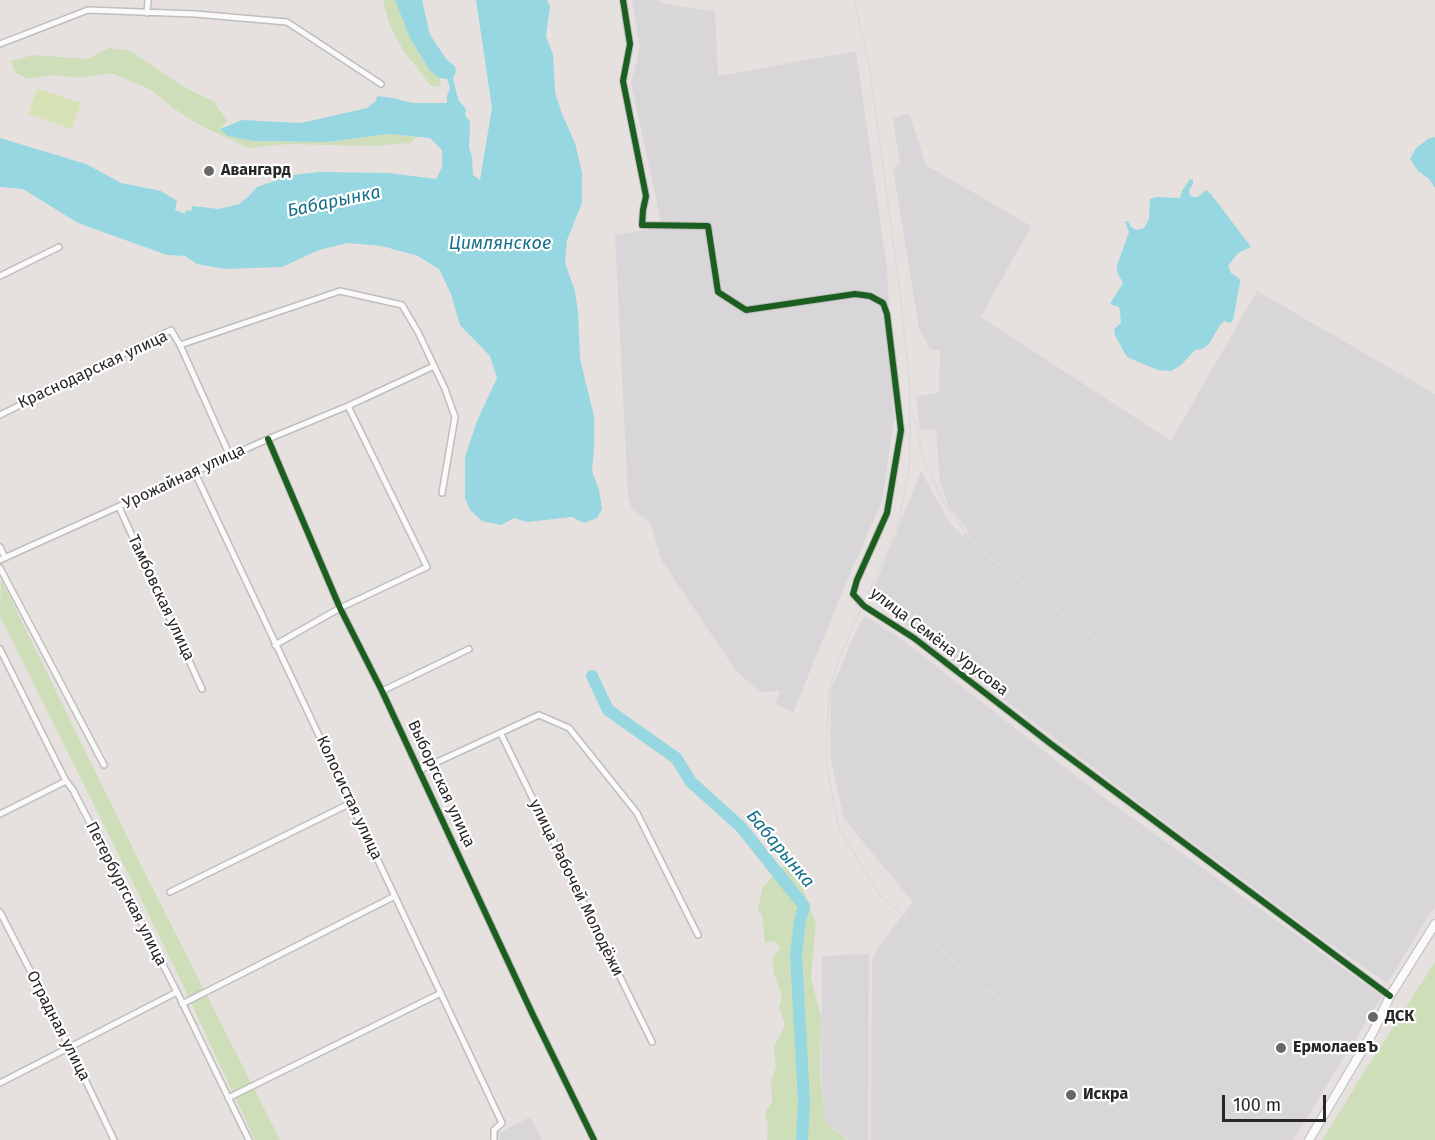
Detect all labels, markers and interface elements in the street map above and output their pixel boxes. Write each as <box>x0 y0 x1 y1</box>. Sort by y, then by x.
place label: Авангард <box>221 161 291 181</box>
marker: Авангард <box>202 164 216 178</box>
water label: Бабарынка <box>285 182 383 222</box>
water label: Цимлянское <box>449 233 551 255</box>
street label: Краснодарская улица <box>15 327 171 413</box>
street label: Урожайная улица <box>120 440 248 514</box>
street label: Тамбовская улица <box>123 532 199 664</box>
street label: улица Семёна Урусова <box>866 584 1012 700</box>
street label: Выборгская улица <box>403 717 479 851</box>
street label: Колосистая улица <box>312 733 386 863</box>
street label: улица Рабочей Молодёжи <box>525 796 627 980</box>
water label: Бабарынка <box>741 806 819 892</box>
street label: Петербургская улица <box>81 819 171 969</box>
street label: Отрадная улица <box>22 968 94 1084</box>
place label: ДСК <box>1385 1007 1414 1027</box>
marker: ДСК <box>1366 1010 1380 1024</box>
place label: ЕрмолаевЪ <box>1293 1038 1378 1058</box>
marker: ЕрмолаевЪ <box>1274 1041 1288 1055</box>
scale bar <box>1225 1083 1328 1121</box>
place label: Искра <box>1083 1085 1128 1105</box>
marker: Искра <box>1064 1088 1078 1102</box>
text: 100 m <box>1233 1094 1281 1116</box>

